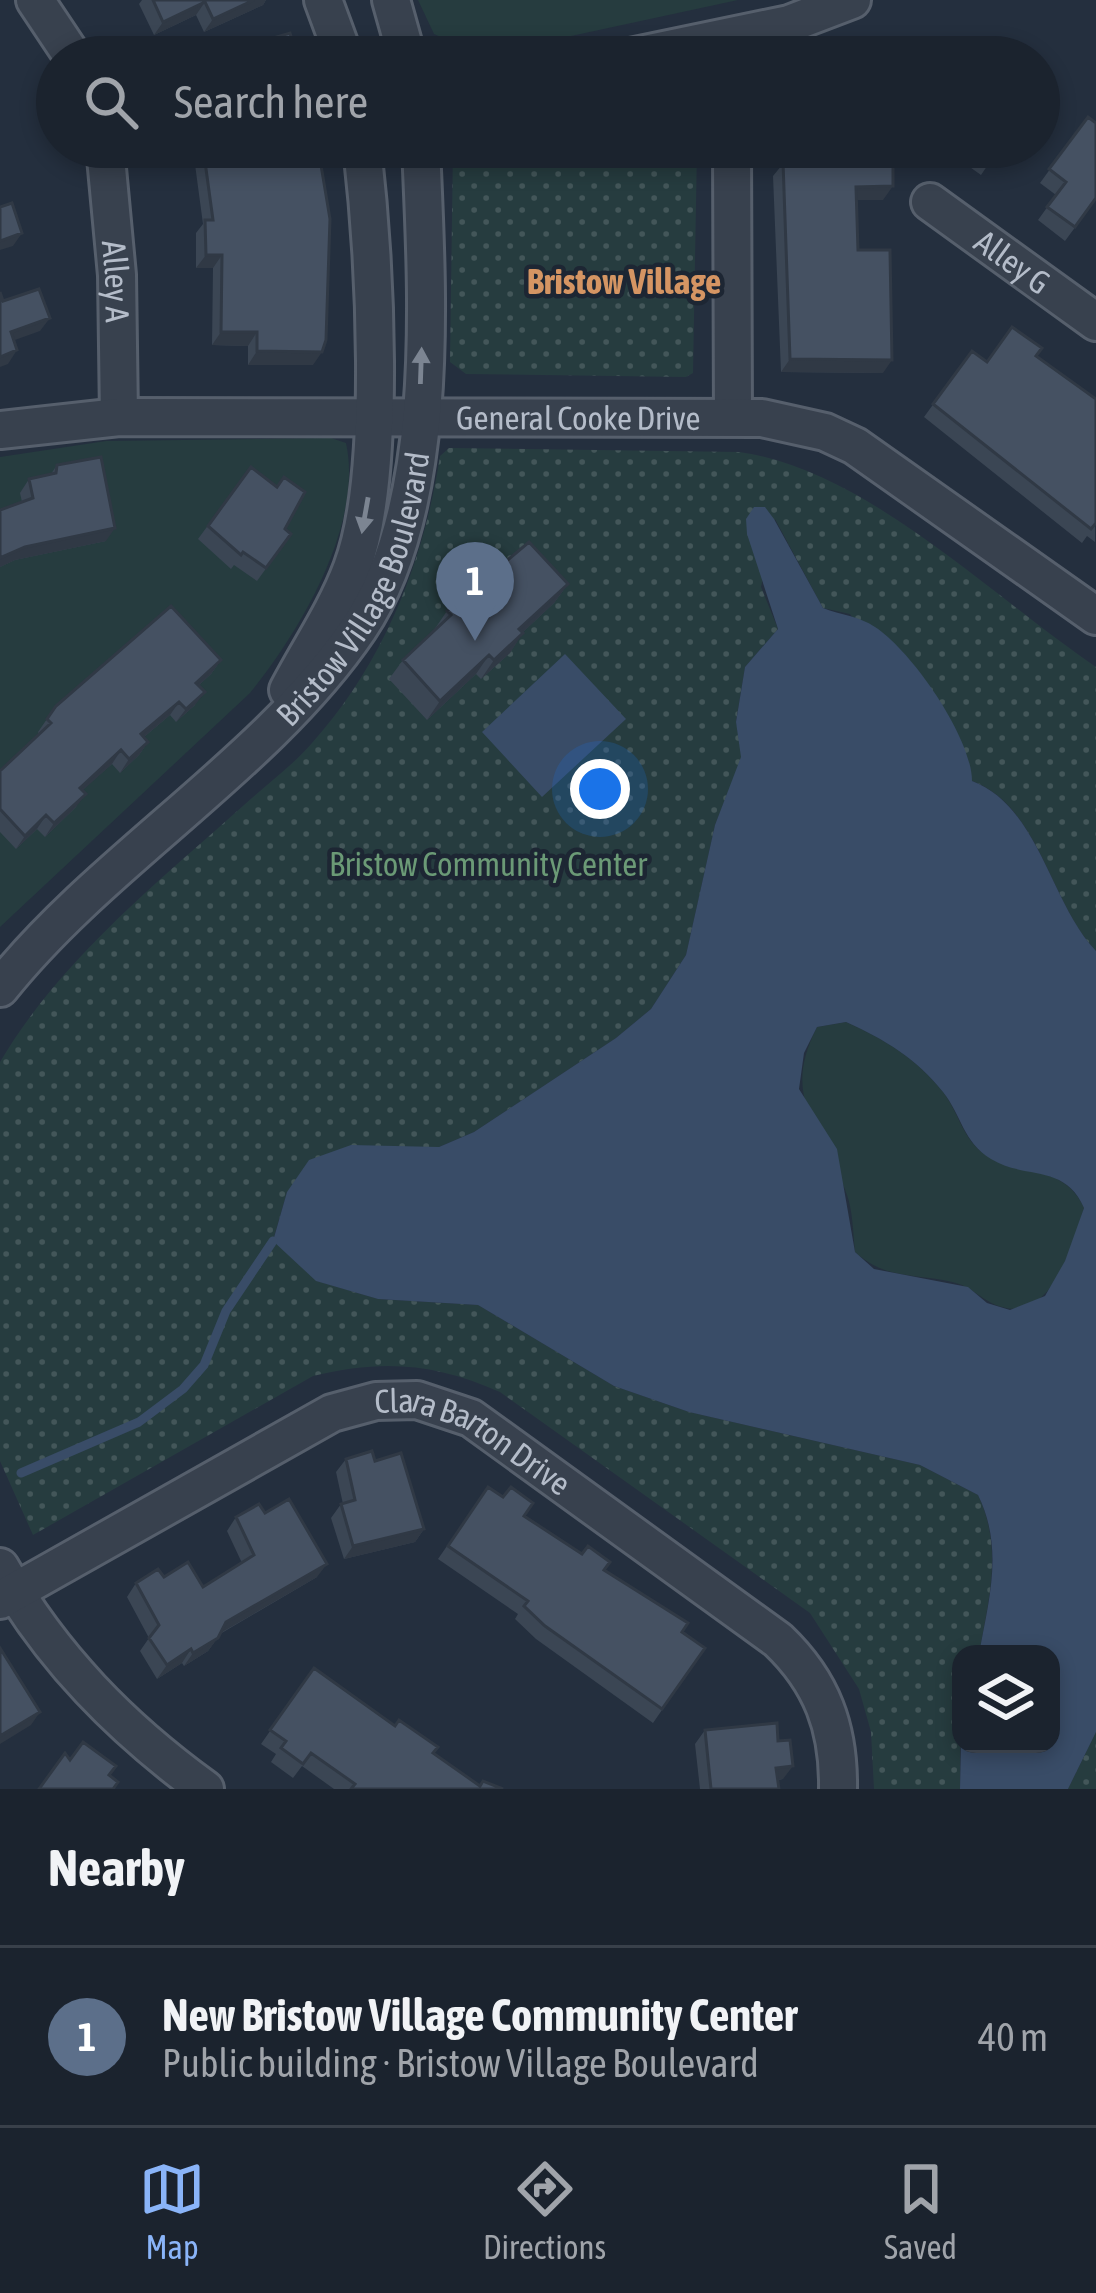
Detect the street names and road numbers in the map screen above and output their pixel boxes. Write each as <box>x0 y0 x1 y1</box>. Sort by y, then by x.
street label: Alley G <box>968 222 1058 302</box>
street label: Alley A <box>95 239 137 324</box>
street label: General Cooke Drive <box>456 399 701 437</box>
street label: Bristow Village Boulevard <box>268 449 436 733</box>
street label: Clara Barton Drive <box>374 1381 578 1503</box>

